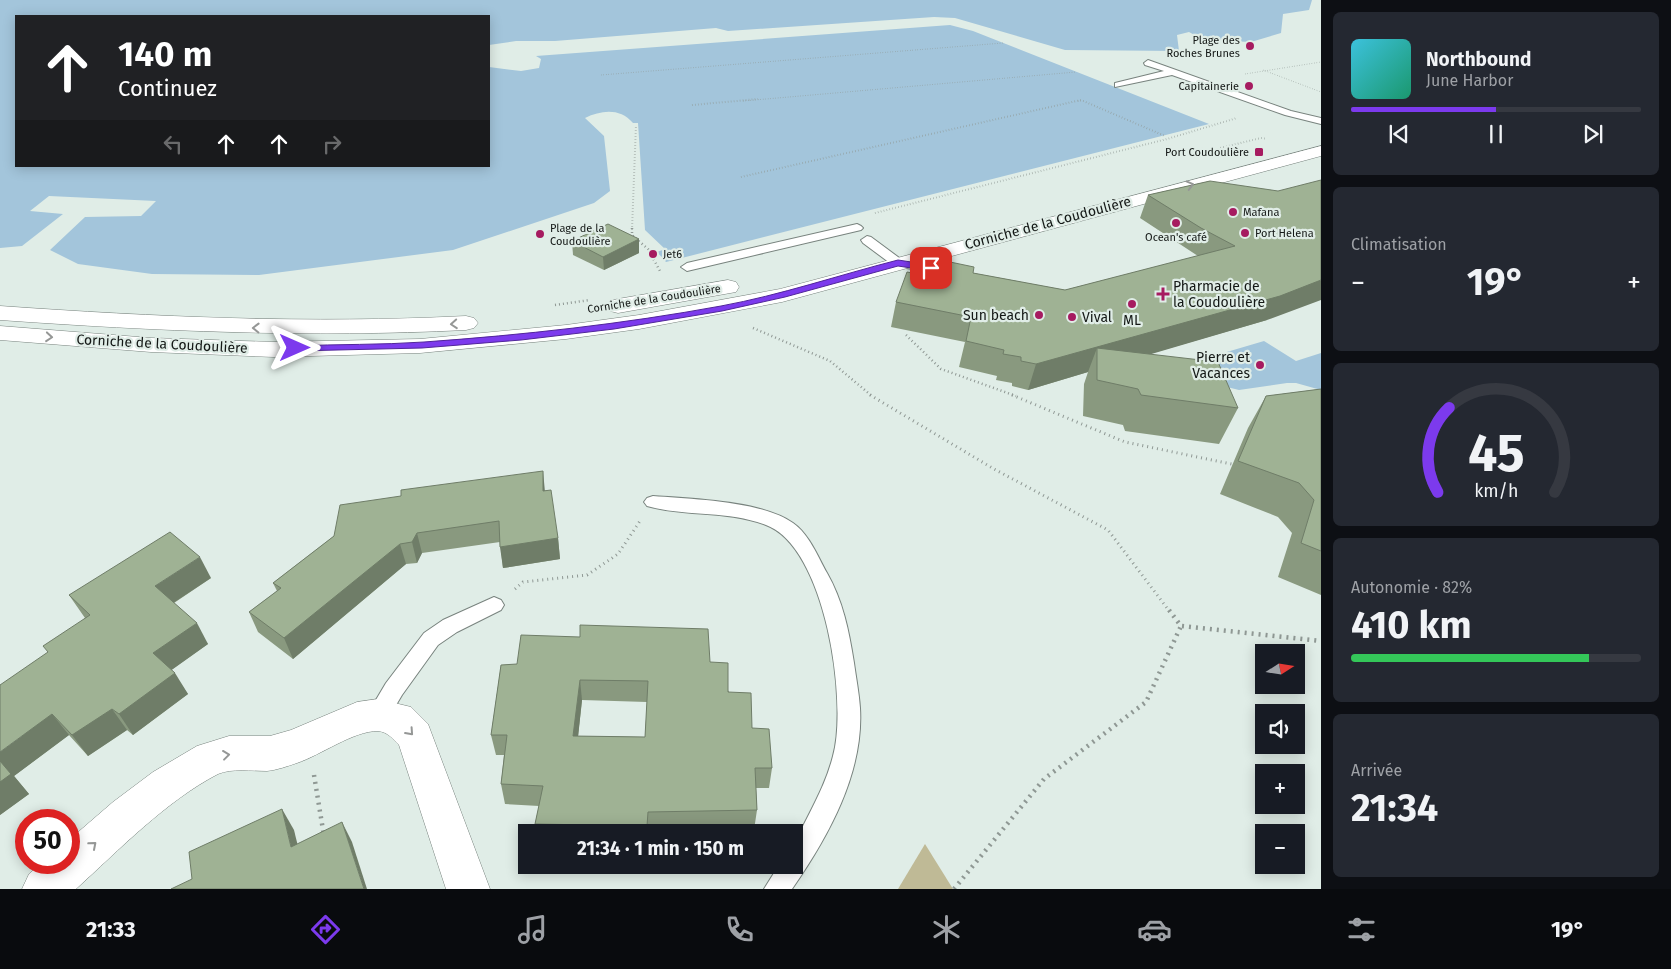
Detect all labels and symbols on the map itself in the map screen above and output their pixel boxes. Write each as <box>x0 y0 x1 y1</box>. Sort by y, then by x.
place label: Plage des Roches Brunes <box>1166 34 1240 60</box>
marker: Plage des Roches Brunes <box>1244 40 1256 52</box>
place label: Capitainerie <box>1179 80 1239 93</box>
marker: Capitainerie <box>1243 80 1255 92</box>
place label: Port Coudoulière <box>1165 146 1249 159</box>
marker: Port Coudoulière <box>1253 146 1265 158</box>
one-way arrow <box>1185 180 1194 191</box>
street label: Corniche de la Coudoulière <box>963 193 1133 253</box>
marker: Mafana <box>1227 206 1239 218</box>
place label: Mafana <box>1243 206 1279 219</box>
marker: Ocean's café <box>1170 217 1182 229</box>
place label: Plage de la Coudoulière <box>550 222 610 248</box>
marker: Port Helena <box>1239 227 1251 239</box>
place label: Port Helena <box>1255 227 1314 240</box>
marker: Plage de la Coudoulière <box>534 228 546 240</box>
place label: Ocean's café <box>1145 231 1207 244</box>
pin <box>910 247 952 289</box>
marker: Jet6 <box>647 248 659 260</box>
place label: Jet6 <box>663 248 682 261</box>
place label: Pharmacie de la Coudoulière <box>1173 278 1265 311</box>
street label: Corniche de la Coudoulière <box>586 282 722 316</box>
marker: Pharmacie de la Coudoulière <box>1157 288 1169 300</box>
marker: ML <box>1126 298 1138 310</box>
place label: Sun beach <box>963 307 1029 324</box>
marker: Sun beach <box>1033 309 1045 321</box>
place label: Vival <box>1082 309 1112 326</box>
marker: Vival <box>1066 311 1078 323</box>
place label: ML <box>1123 312 1141 329</box>
one-way arrow <box>449 318 457 329</box>
position arrow <box>268 321 320 373</box>
one-way arrow <box>252 323 260 333</box>
one-way arrow <box>45 331 53 342</box>
street label: Corniche de la Coudoulière <box>76 331 248 357</box>
place label: Pierre et Vacances <box>1192 349 1251 382</box>
marker: Pierre et Vacances <box>1254 359 1266 371</box>
north arrow <box>1255 644 1305 694</box>
one-way arrow <box>404 726 413 735</box>
one-way arrow <box>223 750 231 761</box>
speed limit sign: 50 <box>15 809 80 874</box>
one-way arrow <box>88 842 97 851</box>

